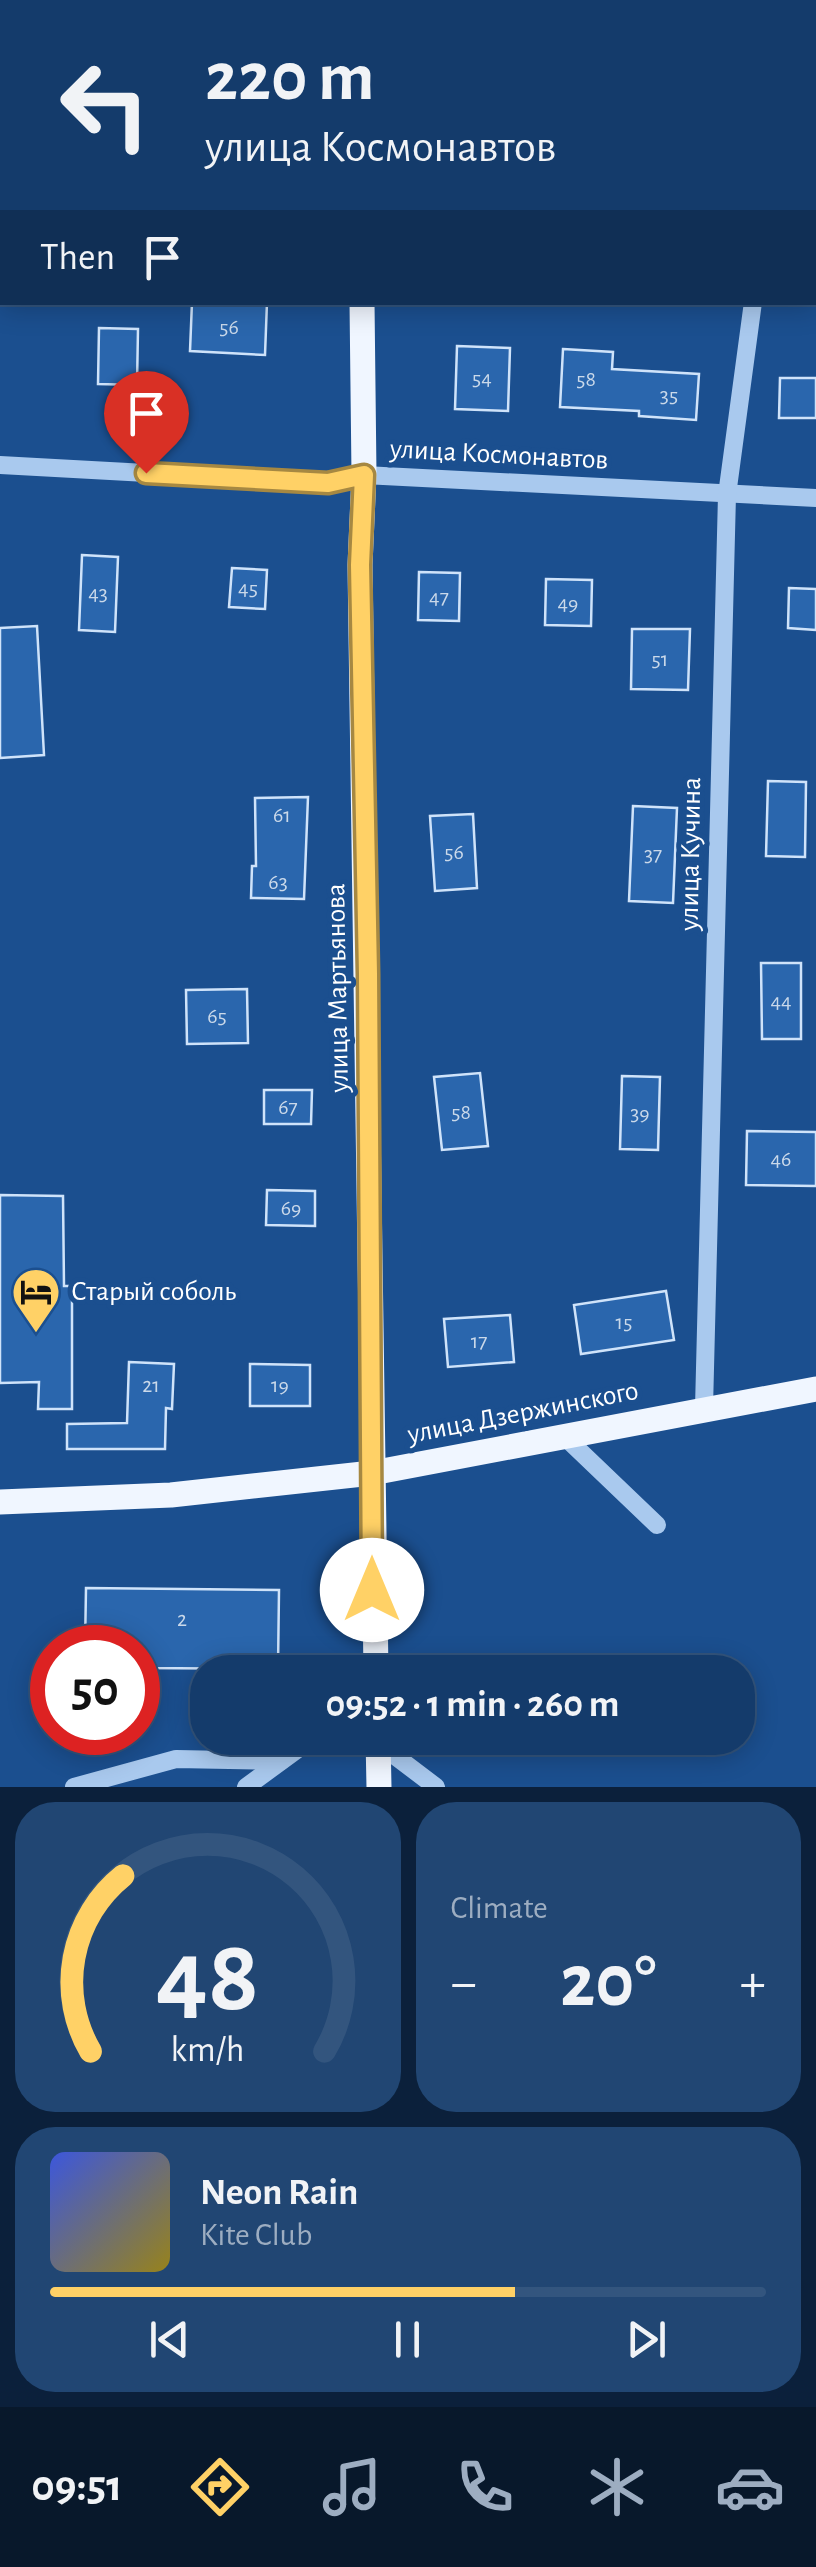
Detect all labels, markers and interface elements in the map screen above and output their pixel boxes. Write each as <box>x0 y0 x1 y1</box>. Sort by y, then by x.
icon: left <box>40 40 170 170</box>
text: 220 m <box>205 43 374 113</box>
text: улица Космонавтов <box>205 125 556 170</box>
icon: arrive <box>135 230 190 285</box>
text: Then <box>40 239 115 277</box>
house number: 56 <box>219 316 239 338</box>
house number: 54 <box>472 367 492 389</box>
house number: 58 <box>576 368 596 390</box>
pin <box>104 371 189 474</box>
house number: 35 <box>660 384 678 406</box>
icon: arrive <box>119 386 174 441</box>
street label: улица Космонавтов <box>388 435 609 475</box>
house number: 45 <box>238 577 258 599</box>
house number: 43 <box>88 582 108 604</box>
house number: 47 <box>429 586 449 608</box>
house number: 49 <box>558 592 578 614</box>
house number: 51 <box>652 648 668 670</box>
street label: улица Кучина <box>676 777 706 932</box>
house number: 61 <box>273 804 291 826</box>
house number: 56 <box>444 841 464 863</box>
house number: 37 <box>644 843 662 865</box>
house number: 63 <box>268 871 288 893</box>
street label: улица Мартьянова <box>322 883 354 1094</box>
house number: 44 <box>770 990 792 1012</box>
house number: 65 <box>207 1005 227 1027</box>
house number: 67 <box>278 1096 298 1118</box>
house number: 58 <box>451 1101 471 1123</box>
house number: 39 <box>630 1102 650 1124</box>
house number: 46 <box>771 1148 791 1170</box>
house number: 69 <box>281 1197 301 1219</box>
hotel icon: Старый соболь <box>10 1266 62 1334</box>
place label: Старый соболь <box>71 1278 236 1306</box>
house number: 15 <box>616 1311 632 1333</box>
house number: 17 <box>471 1330 487 1352</box>
house number: 21 <box>142 1374 160 1396</box>
house number: 19 <box>271 1374 289 1396</box>
street label: улица Дзержинского <box>404 1377 641 1449</box>
position arrow <box>320 1538 424 1642</box>
house number: 2 <box>177 1608 187 1630</box>
speed limit sign: 50 <box>30 1625 160 1755</box>
text: 09:52 · 1 min · 260 m <box>325 1686 620 1724</box>
text: Climate <box>451 1892 548 1924</box>
text: 48 <box>156 1926 260 2030</box>
text: 20° <box>560 1945 656 2020</box>
text: − <box>451 1956 477 2011</box>
text: + <box>740 1956 766 2011</box>
text: km/h <box>171 2032 245 2068</box>
text: Neon Rain <box>200 2174 358 2212</box>
text: Kite Club <box>200 2219 312 2251</box>
icon: previous <box>142 2312 197 2367</box>
icon: pause <box>380 2312 435 2367</box>
icon: next <box>619 2312 674 2367</box>
icon: directions <box>185 2452 255 2522</box>
icon: music <box>317 2452 387 2522</box>
icon: phone <box>450 2452 520 2522</box>
icon: climate <box>582 2452 652 2522</box>
icon: car <box>715 2452 785 2522</box>
text: 09:51 <box>31 2464 122 2509</box>

